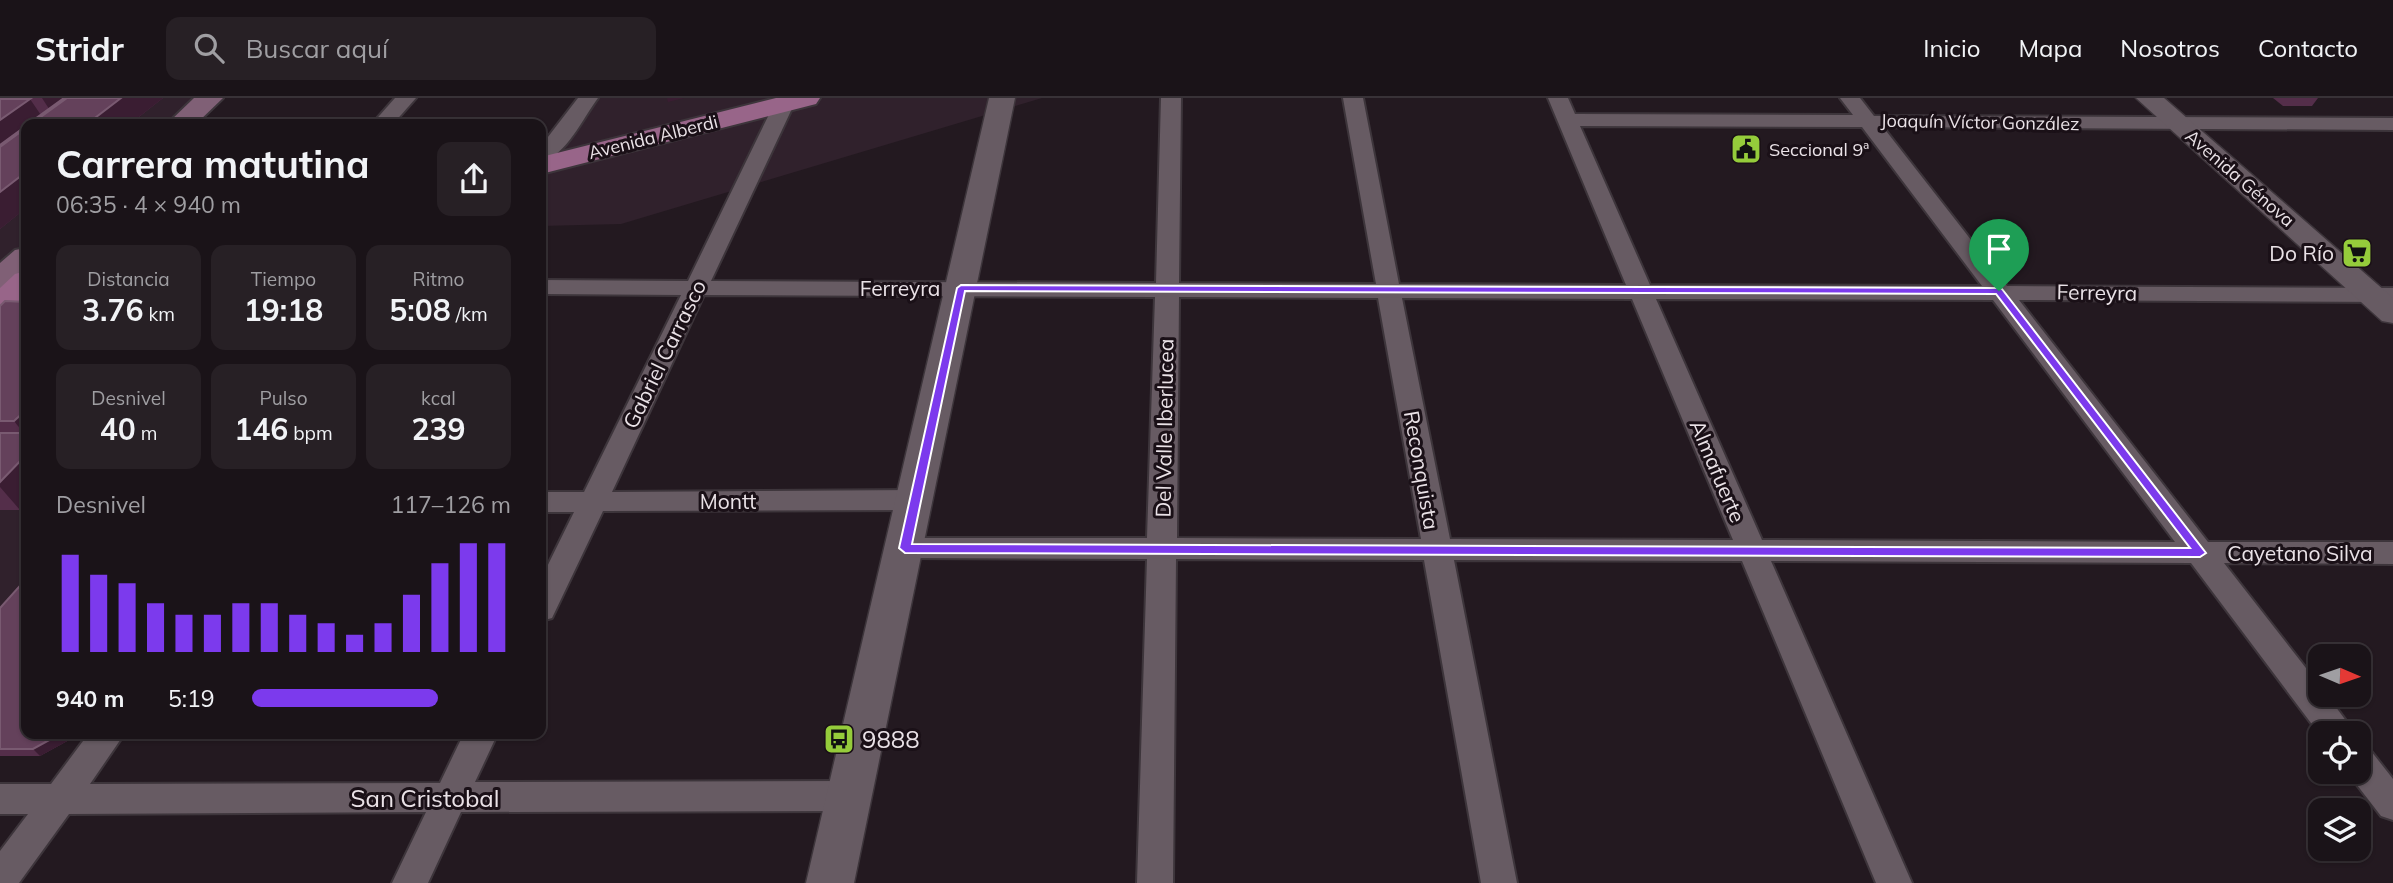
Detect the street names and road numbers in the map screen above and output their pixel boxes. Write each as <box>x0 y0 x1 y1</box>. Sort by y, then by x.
street label: Joaquín Víctor González <box>1880 109 2080 135</box>
street label: Avenida Alberdi <box>586 110 720 164</box>
street label: Avenida Génova <box>2181 124 2299 232</box>
street label: Gabriel Carrasco <box>617 275 711 433</box>
street label: Ferreyra <box>860 275 940 301</box>
street label: Ferreyra <box>2057 278 2137 306</box>
street label: Del Valle Iberlucea <box>1149 338 1179 518</box>
street label: Reconquista <box>1399 409 1445 531</box>
street label: Almafuerte <box>1685 416 1751 526</box>
street label: Montt <box>700 488 756 514</box>
street label: Cayetano Silva <box>2227 540 2373 566</box>
street label: San Cristobal <box>351 783 499 813</box>

